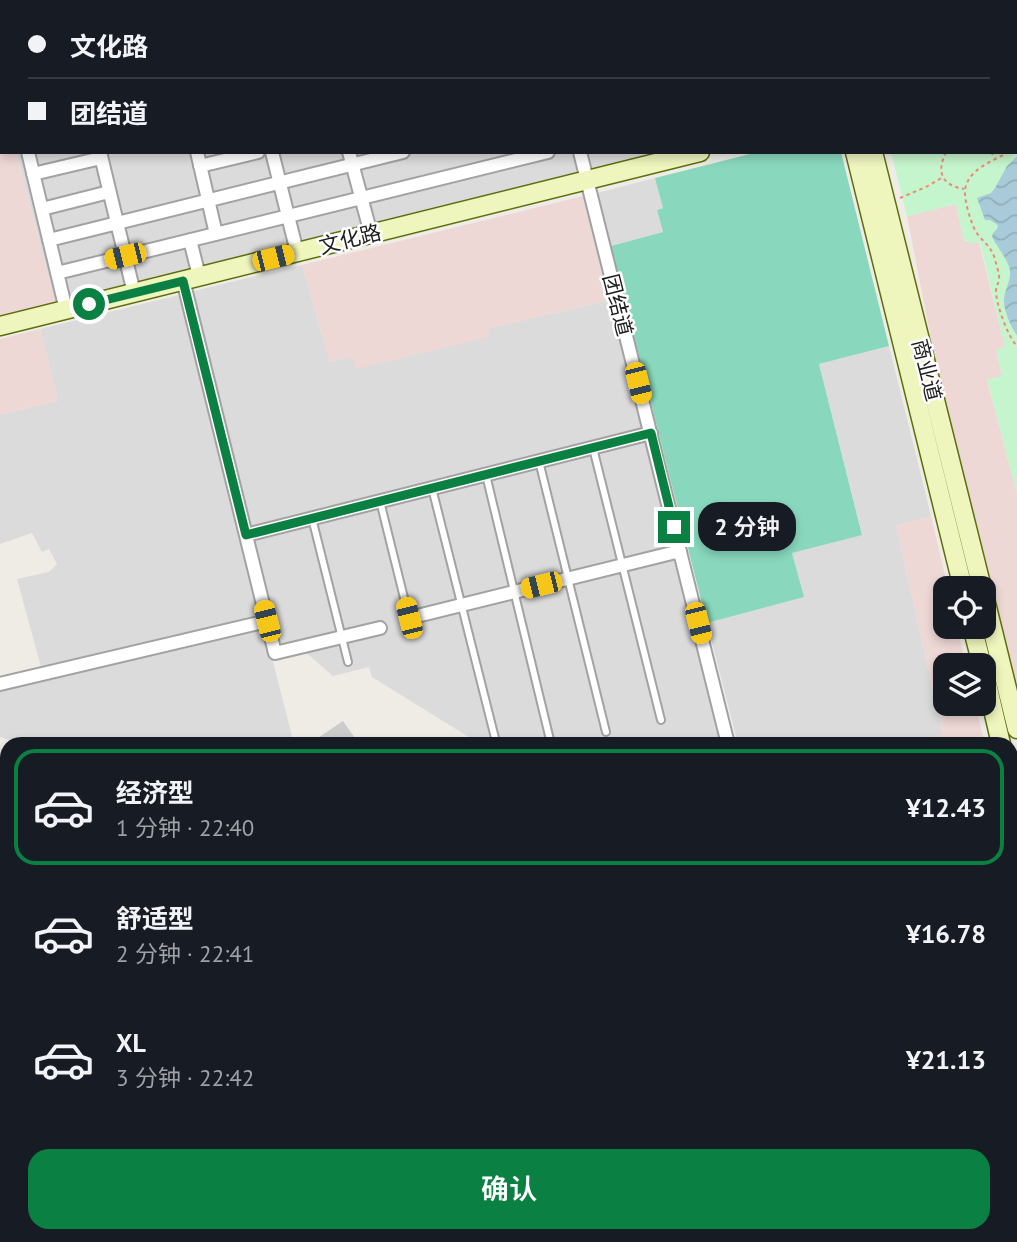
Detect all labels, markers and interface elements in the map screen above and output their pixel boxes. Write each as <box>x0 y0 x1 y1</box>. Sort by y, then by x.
text: 文化路 <box>70 30 148 63</box>
text: 团结道 <box>70 97 148 130</box>
street label: 文化路 <box>316 218 384 260</box>
car <box>103 241 148 271</box>
car <box>251 243 296 273</box>
street label: 团结道 <box>597 271 639 339</box>
route start <box>73 288 105 320</box>
street label: 商业道 <box>906 336 948 404</box>
car <box>623 360 654 406</box>
callout: 2 分钟 <box>698 503 796 552</box>
route end <box>658 511 690 543</box>
text: 2 分钟 <box>715 512 779 541</box>
car <box>519 570 564 600</box>
map controls <box>933 576 996 716</box>
button: locate <box>933 576 996 639</box>
car <box>394 595 425 641</box>
car <box>252 598 283 644</box>
car <box>683 600 714 646</box>
button: layers <box>933 653 996 716</box>
icon: car <box>32 776 95 839</box>
text: 经济型 <box>116 776 194 809</box>
text: ¥12.43 <box>906 791 986 824</box>
text: 1 分钟 · 22:40 <box>116 813 254 842</box>
icon: car <box>32 902 95 965</box>
text: 舒适型 <box>116 902 194 935</box>
text: ¥16.78 <box>906 917 986 950</box>
text: 2 分钟 · 22:41 <box>116 939 254 968</box>
text: XL <box>116 1026 146 1059</box>
icon: car <box>32 1028 95 1091</box>
text: ¥21.13 <box>906 1043 986 1076</box>
text: 3 分钟 · 22:42 <box>116 1063 254 1092</box>
button: 确认 <box>28 1149 990 1229</box>

